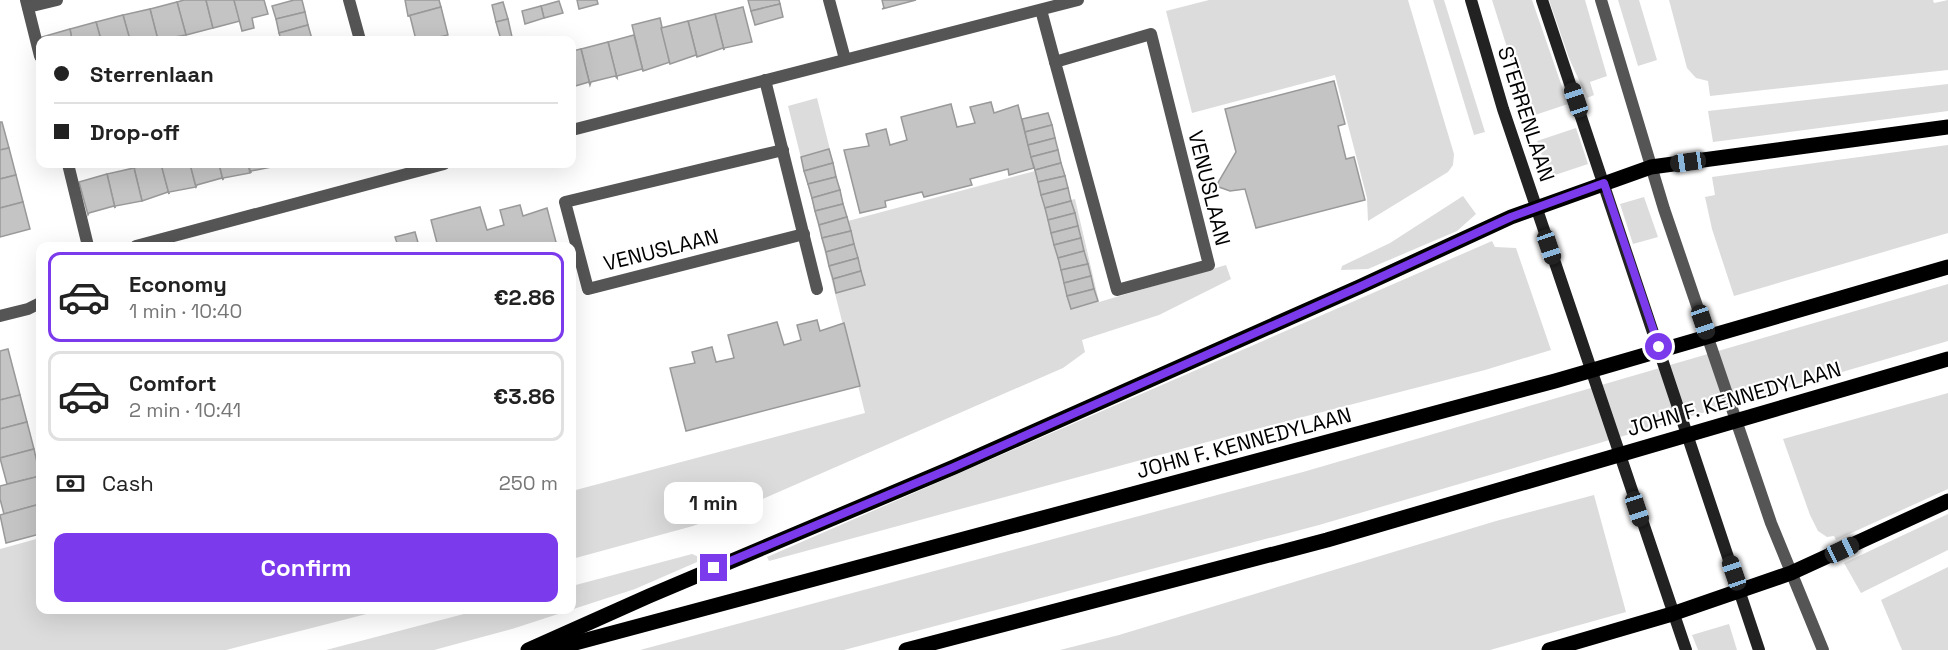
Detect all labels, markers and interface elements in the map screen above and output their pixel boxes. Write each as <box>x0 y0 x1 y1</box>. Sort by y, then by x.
street label: STERRENLAAN <box>1492 43 1561 185</box>
text: Sterrenlaan <box>90 60 214 88</box>
car <box>1562 80 1590 120</box>
text: Drop-off <box>90 118 180 146</box>
street label: VENUSLAAN <box>1182 128 1237 248</box>
car <box>1669 151 1707 173</box>
street label: VENUSLAAN <box>601 222 721 277</box>
car <box>1535 227 1563 267</box>
icon: car <box>57 270 111 324</box>
text: Economy <box>129 270 227 298</box>
text: €2.86 <box>494 283 555 311</box>
text: 1 min · 10:40 <box>129 298 242 324</box>
car <box>1689 302 1717 342</box>
route start <box>1645 333 1672 360</box>
street label: JOHN F. KENNEDYLAAN <box>1624 355 1844 442</box>
icon: car <box>57 369 111 423</box>
text: Comfort <box>129 369 217 397</box>
text: €3.86 <box>493 382 555 410</box>
text: 2 min · 10:41 <box>129 397 241 423</box>
street label: JOHN F. KENNEDYLAAN <box>1133 401 1354 484</box>
icon: cash <box>54 467 87 500</box>
text: Cash <box>102 469 154 497</box>
text: 250 m <box>499 470 558 496</box>
callout: 1 min <box>664 481 764 523</box>
car <box>1623 489 1651 529</box>
text: 1 min <box>689 490 738 516</box>
button: Confirm <box>54 533 558 602</box>
car <box>1822 534 1862 566</box>
car <box>1720 553 1748 593</box>
route end <box>700 554 727 581</box>

